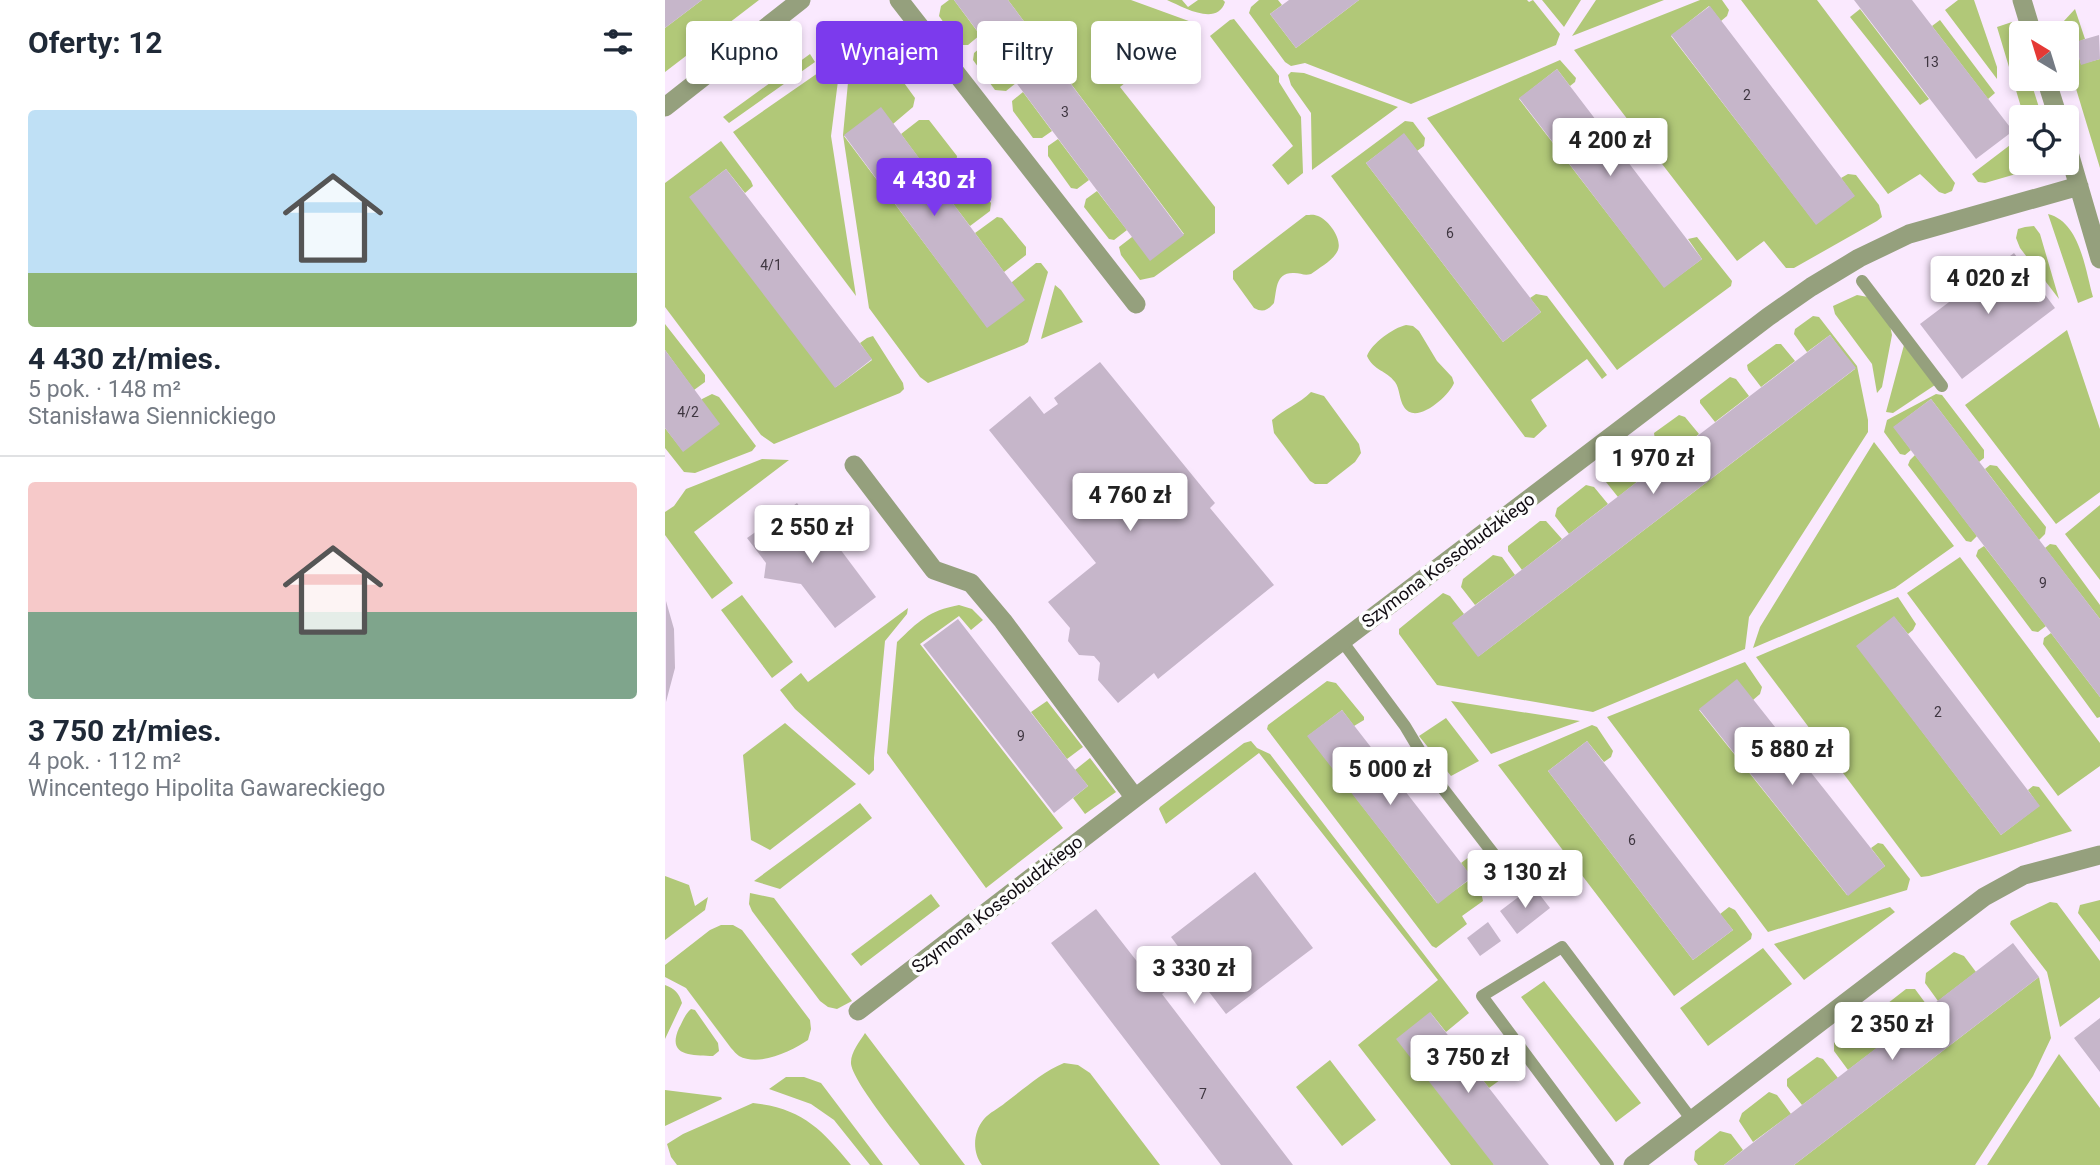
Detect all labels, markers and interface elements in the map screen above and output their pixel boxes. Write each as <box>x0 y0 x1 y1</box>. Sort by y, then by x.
chip: Kupno <box>686 21 802 84</box>
chip: Wynajem <box>816 21 963 84</box>
chip: Filtry <box>977 21 1077 84</box>
chip: Nowe <box>1091 21 1201 84</box>
north arrow <box>2009 21 2079 91</box>
map controls <box>2009 21 2079 175</box>
icon: filters <box>599 23 637 61</box>
text: Oferty: 12 <box>28 25 163 60</box>
house number: 13 <box>1923 54 1939 70</box>
house number: 2 <box>1743 87 1751 103</box>
house number: 3 <box>1061 104 1069 120</box>
button: locate <box>2009 105 2079 175</box>
pin: 4 200 zł <box>1538 118 1682 178</box>
text: 4 200 zł <box>1569 127 1651 154</box>
icon: home <box>270 155 396 281</box>
pin: 4 430 zł <box>862 158 1006 218</box>
text: 4 430 zł <box>893 167 975 194</box>
house number: 6 <box>1446 225 1454 241</box>
pin: 4 020 zł <box>1916 256 2060 316</box>
house number: 4/1 <box>760 257 782 273</box>
text: 4 020 zł <box>1947 265 2029 292</box>
text: 4 430 zł/mies. <box>28 341 222 376</box>
text: 5 pok. · 148 m² <box>28 376 181 403</box>
text: Stanisława Siennickiego <box>28 403 276 430</box>
house number: 4/2 <box>677 404 699 420</box>
pin: 1 970 zł <box>1581 436 1725 496</box>
text: 1 970 zł <box>1612 445 1694 472</box>
pin: 4 760 zł <box>1058 474 1202 533</box>
text: 4 760 zł <box>1089 482 1171 509</box>
street label: Szymona Kossobudzkiego <box>1357 488 1539 632</box>
pin: 2 550 zł <box>740 505 884 565</box>
text: 2 550 zł <box>771 514 853 541</box>
icon: home <box>270 527 396 653</box>
house number: 9 <box>2039 575 2047 591</box>
house number: 2 <box>1934 704 1942 720</box>
text: 3 750 zł/mies. <box>28 713 222 748</box>
house number: 9 <box>1017 728 1025 744</box>
pin: 5 880 zł <box>1720 728 1864 787</box>
text: 5 880 zł <box>1751 736 1833 763</box>
text: 4 pok. · 112 m² <box>28 748 181 775</box>
pin: 5 000 zł <box>1318 748 1462 807</box>
text: 5 000 zł <box>1349 756 1431 783</box>
text: Wincentego Hipolita Gawareckiego <box>28 775 385 802</box>
street label: Szymona Kossobudzkiego <box>907 831 1087 977</box>
house number: 6 <box>1628 832 1636 848</box>
pin: 3 130 zł <box>1453 850 1597 910</box>
text: 3 130 zł <box>1484 859 1566 886</box>
pin: 3 330 zł <box>1122 946 1266 1006</box>
text: 3 330 zł <box>1153 955 1235 982</box>
pin: 2 350 zł <box>1820 1002 1964 1062</box>
text: 2 350 zł <box>1851 1011 1933 1038</box>
pin: 3 750 zł <box>1396 1036 1540 1095</box>
text: 3 750 zł <box>1427 1044 1509 1071</box>
house number: 7 <box>1199 1086 1207 1102</box>

